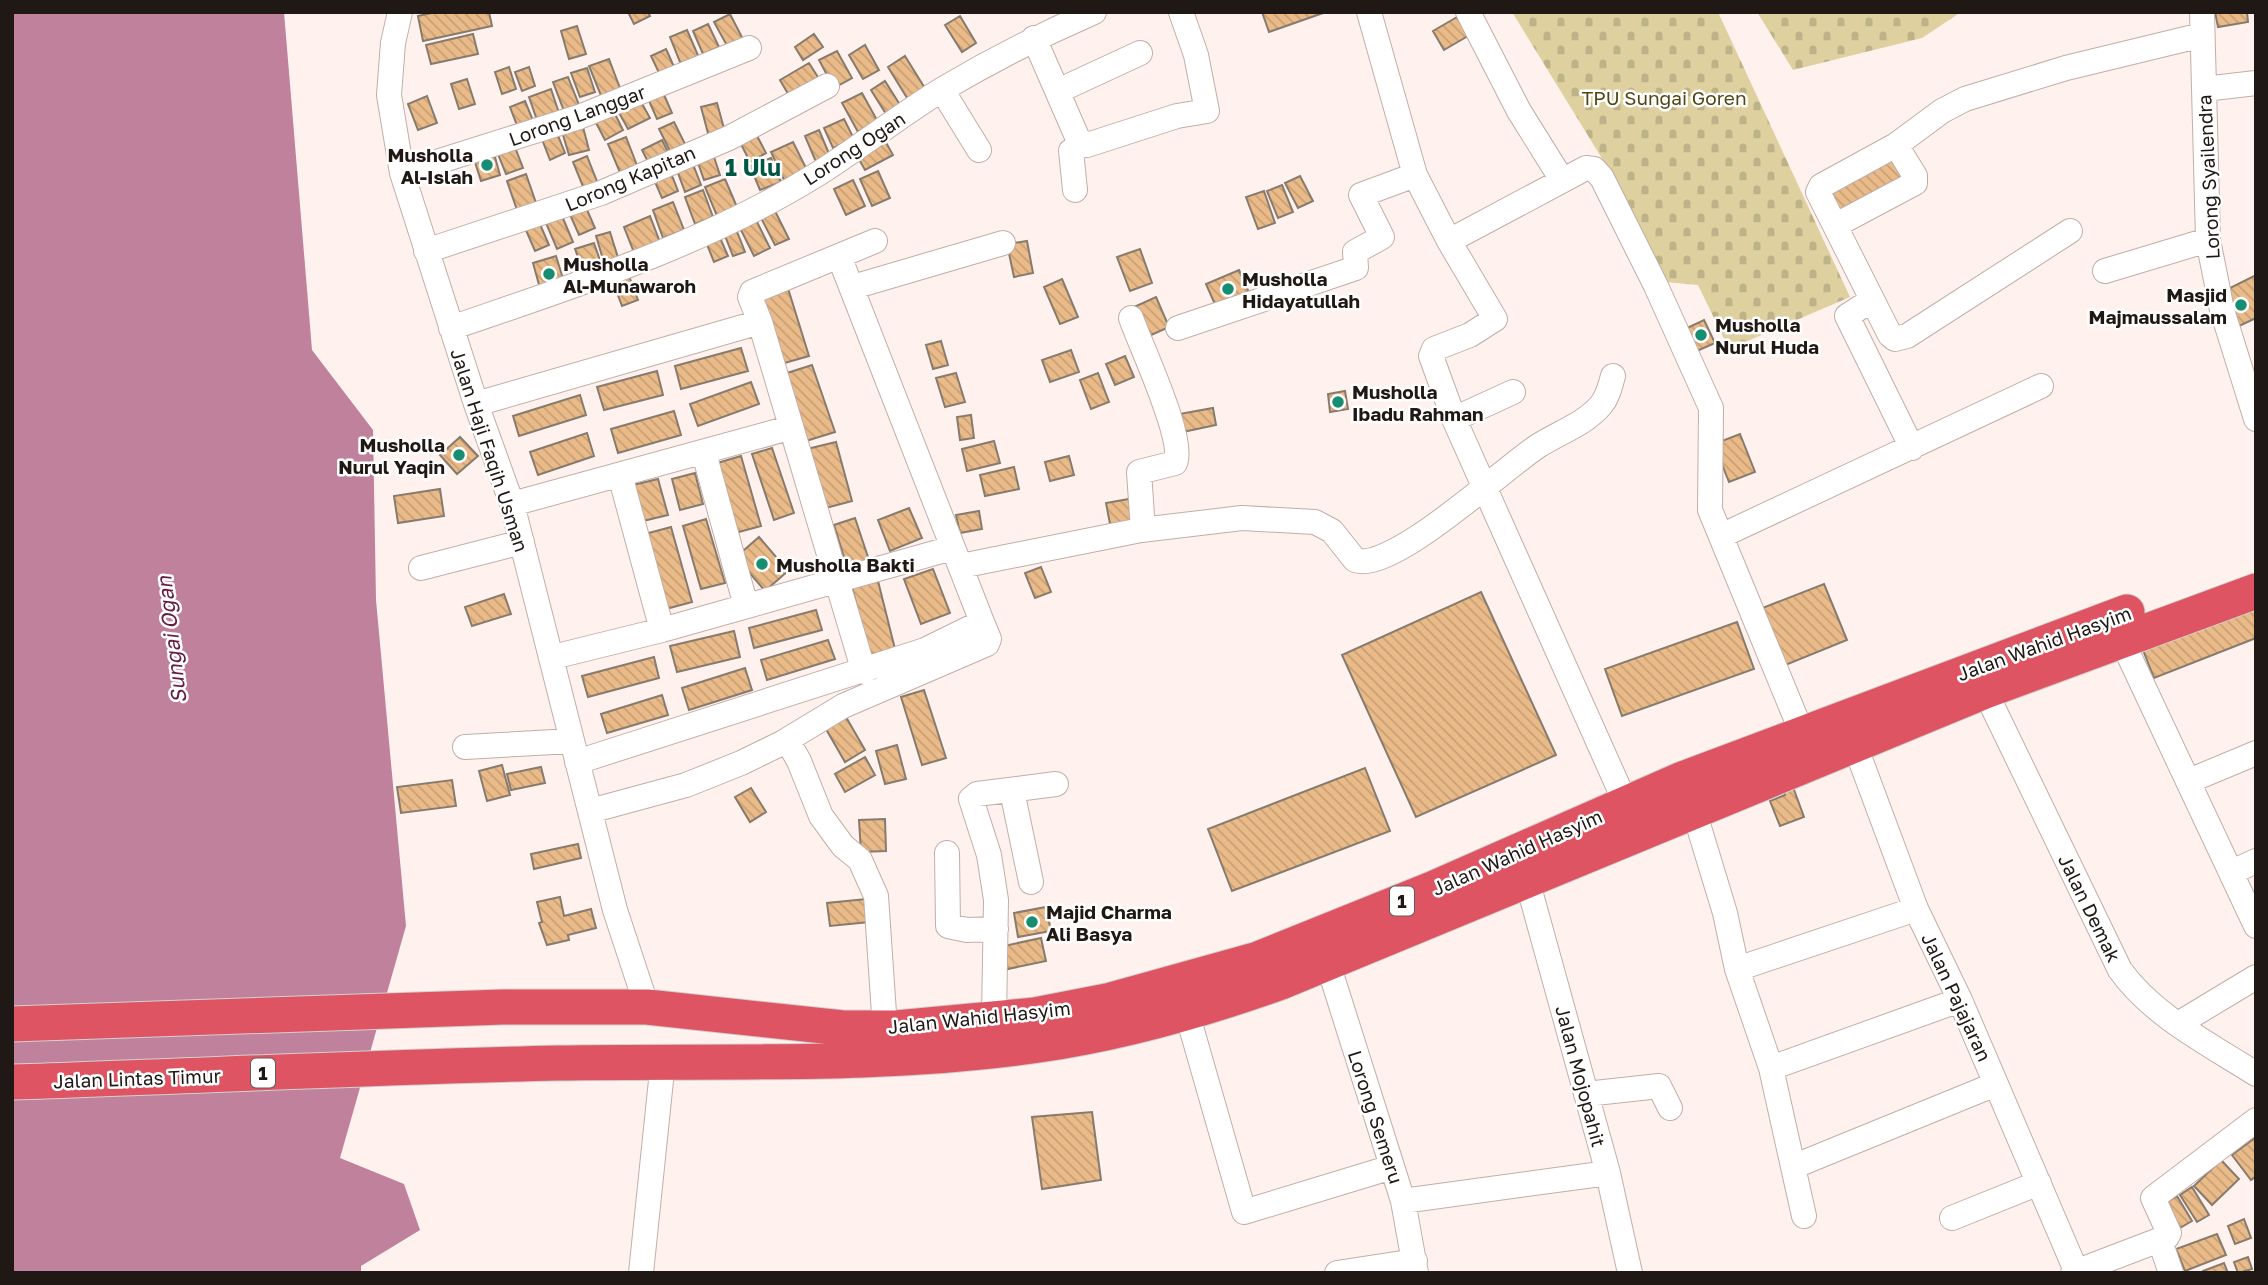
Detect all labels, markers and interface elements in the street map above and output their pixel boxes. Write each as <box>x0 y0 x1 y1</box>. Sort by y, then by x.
street label: Lorong Langgar <box>506 79 649 150</box>
park label: TPU Sungai Goren <box>1581 86 1747 109</box>
street label: Lorong Syailendra <box>2192 94 2224 260</box>
street label: Lorong Ogan <box>799 107 909 189</box>
street label: Lorong Kapitan <box>561 140 699 216</box>
place label: Musholla Al-Islah <box>387 143 473 188</box>
district label: 1 Ulu <box>725 153 781 181</box>
marker: Musholla Al-Islah <box>479 157 495 173</box>
place label: Musholla Al-Munawaroh <box>563 252 696 297</box>
marker: Musholla Al-Munawaroh <box>541 266 557 282</box>
place label: Musholla Hidayatullah <box>1242 267 1360 312</box>
marker: Musholla Hidayatullah <box>1220 281 1236 297</box>
place label: Masjid Majmaussalam <box>2089 283 2227 328</box>
marker: Masjid Majmaussalam <box>2233 297 2249 313</box>
place label: Musholla Nurul Huda <box>1715 313 1819 358</box>
marker: Musholla Nurul Huda <box>1693 327 1709 343</box>
street label: Jalan Haji Faqih Usman <box>446 345 534 555</box>
place label: Musholla Ibadu Rahman <box>1352 380 1484 425</box>
marker: Musholla Ibadu Rahman <box>1330 394 1346 410</box>
place label: Musholla Nurul Yaqin <box>338 433 445 478</box>
marker: Musholla Nurul Yaqin <box>451 447 467 463</box>
place label: Musholla Bakti <box>776 553 915 576</box>
marker: Musholla Bakti <box>754 556 770 572</box>
water label: Sungai Ogan <box>150 574 192 705</box>
street label: Jalan Wahid Hasyim <box>1954 601 2134 685</box>
street label: Jalan Wahid Hasyim <box>1428 804 1606 900</box>
street label: Jalan Demak <box>2054 850 2126 966</box>
road number: 1 <box>1390 887 1414 916</box>
place label: Majid Charma Ali Basya <box>1046 900 1172 945</box>
marker: Majid Charma Ali Basya <box>1024 914 1040 930</box>
street label: Jalan Pajajaran <box>1917 929 1997 1065</box>
street label: Jalan Wahid Hasyim <box>886 996 1072 1038</box>
street label: Jalan Mojopahit <box>1551 1003 1611 1149</box>
street label: Lorong Semeru <box>1344 1047 1408 1187</box>
road number: 1 <box>251 1058 275 1088</box>
street label: Jalan Lintas Timur <box>53 1064 222 1092</box>

